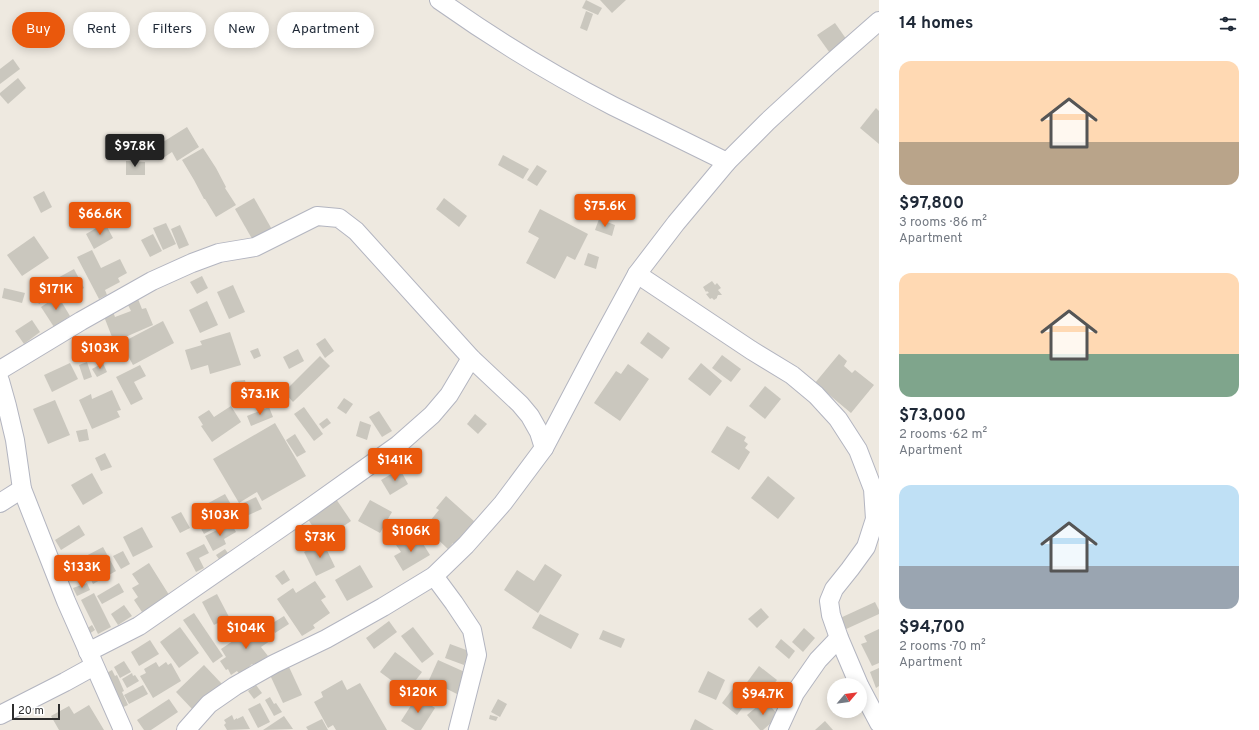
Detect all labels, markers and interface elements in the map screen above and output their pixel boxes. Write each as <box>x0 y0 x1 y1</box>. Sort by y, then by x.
chip: Buy <box>12 12 65 48</box>
chip: Rent <box>73 12 130 48</box>
chip: Filters <box>138 12 206 48</box>
chip: New <box>214 12 269 48</box>
chip: Apartment <box>277 12 374 48</box>
text: 14 homes <box>899 13 973 35</box>
icon: filters <box>1217 13 1239 35</box>
icon: home <box>1033 87 1105 159</box>
pin: $97.8K <box>102 134 168 168</box>
text: $97.8K <box>114 139 156 155</box>
text: $97,800 <box>899 193 964 215</box>
pin: $75.6K <box>572 194 638 228</box>
text: $75.6K <box>583 199 627 215</box>
pin: $66.6K <box>67 202 133 236</box>
text: $66.6K <box>78 207 122 223</box>
text: 3 rooms · 86 m² <box>899 215 987 231</box>
text: Apartment <box>899 231 962 247</box>
pin: $171K <box>28 277 84 311</box>
text: $171K <box>39 282 73 298</box>
icon: home <box>1033 299 1105 371</box>
pin: $103K <box>72 336 128 370</box>
text: $103K <box>81 341 119 357</box>
pin: $73.1K <box>227 382 293 416</box>
text: $73.1K <box>240 387 280 403</box>
text: $73,000 <box>899 405 966 427</box>
text: 2 rooms · 62 m² <box>899 427 987 443</box>
text: Apartment <box>899 443 962 459</box>
pin: $141K <box>367 448 423 482</box>
text: $141K <box>377 453 413 469</box>
pin: $103K <box>192 503 248 537</box>
text: $103K <box>201 508 239 524</box>
icon: home <box>1033 511 1105 583</box>
pin: $106K <box>383 519 439 553</box>
text: $106K <box>392 524 430 540</box>
pin: $73K <box>296 525 344 559</box>
text: $73K <box>304 530 336 546</box>
pin: $133K <box>54 555 110 589</box>
text: $133K <box>63 560 101 576</box>
pin: $104K <box>218 616 274 650</box>
text: $94,700 <box>899 617 965 639</box>
text: $104K <box>226 621 266 637</box>
text: 2 rooms · 70 m² <box>899 639 986 655</box>
text: Apartment <box>899 655 962 671</box>
north arrow <box>827 678 867 718</box>
map controls <box>827 678 867 718</box>
pin: $120K <box>390 680 446 714</box>
pin: $94.7K <box>730 682 796 716</box>
text: $120K <box>399 685 437 701</box>
text: $94.7K <box>742 687 784 703</box>
scale bar <box>12 702 60 721</box>
text: 20 m <box>18 704 44 718</box>

